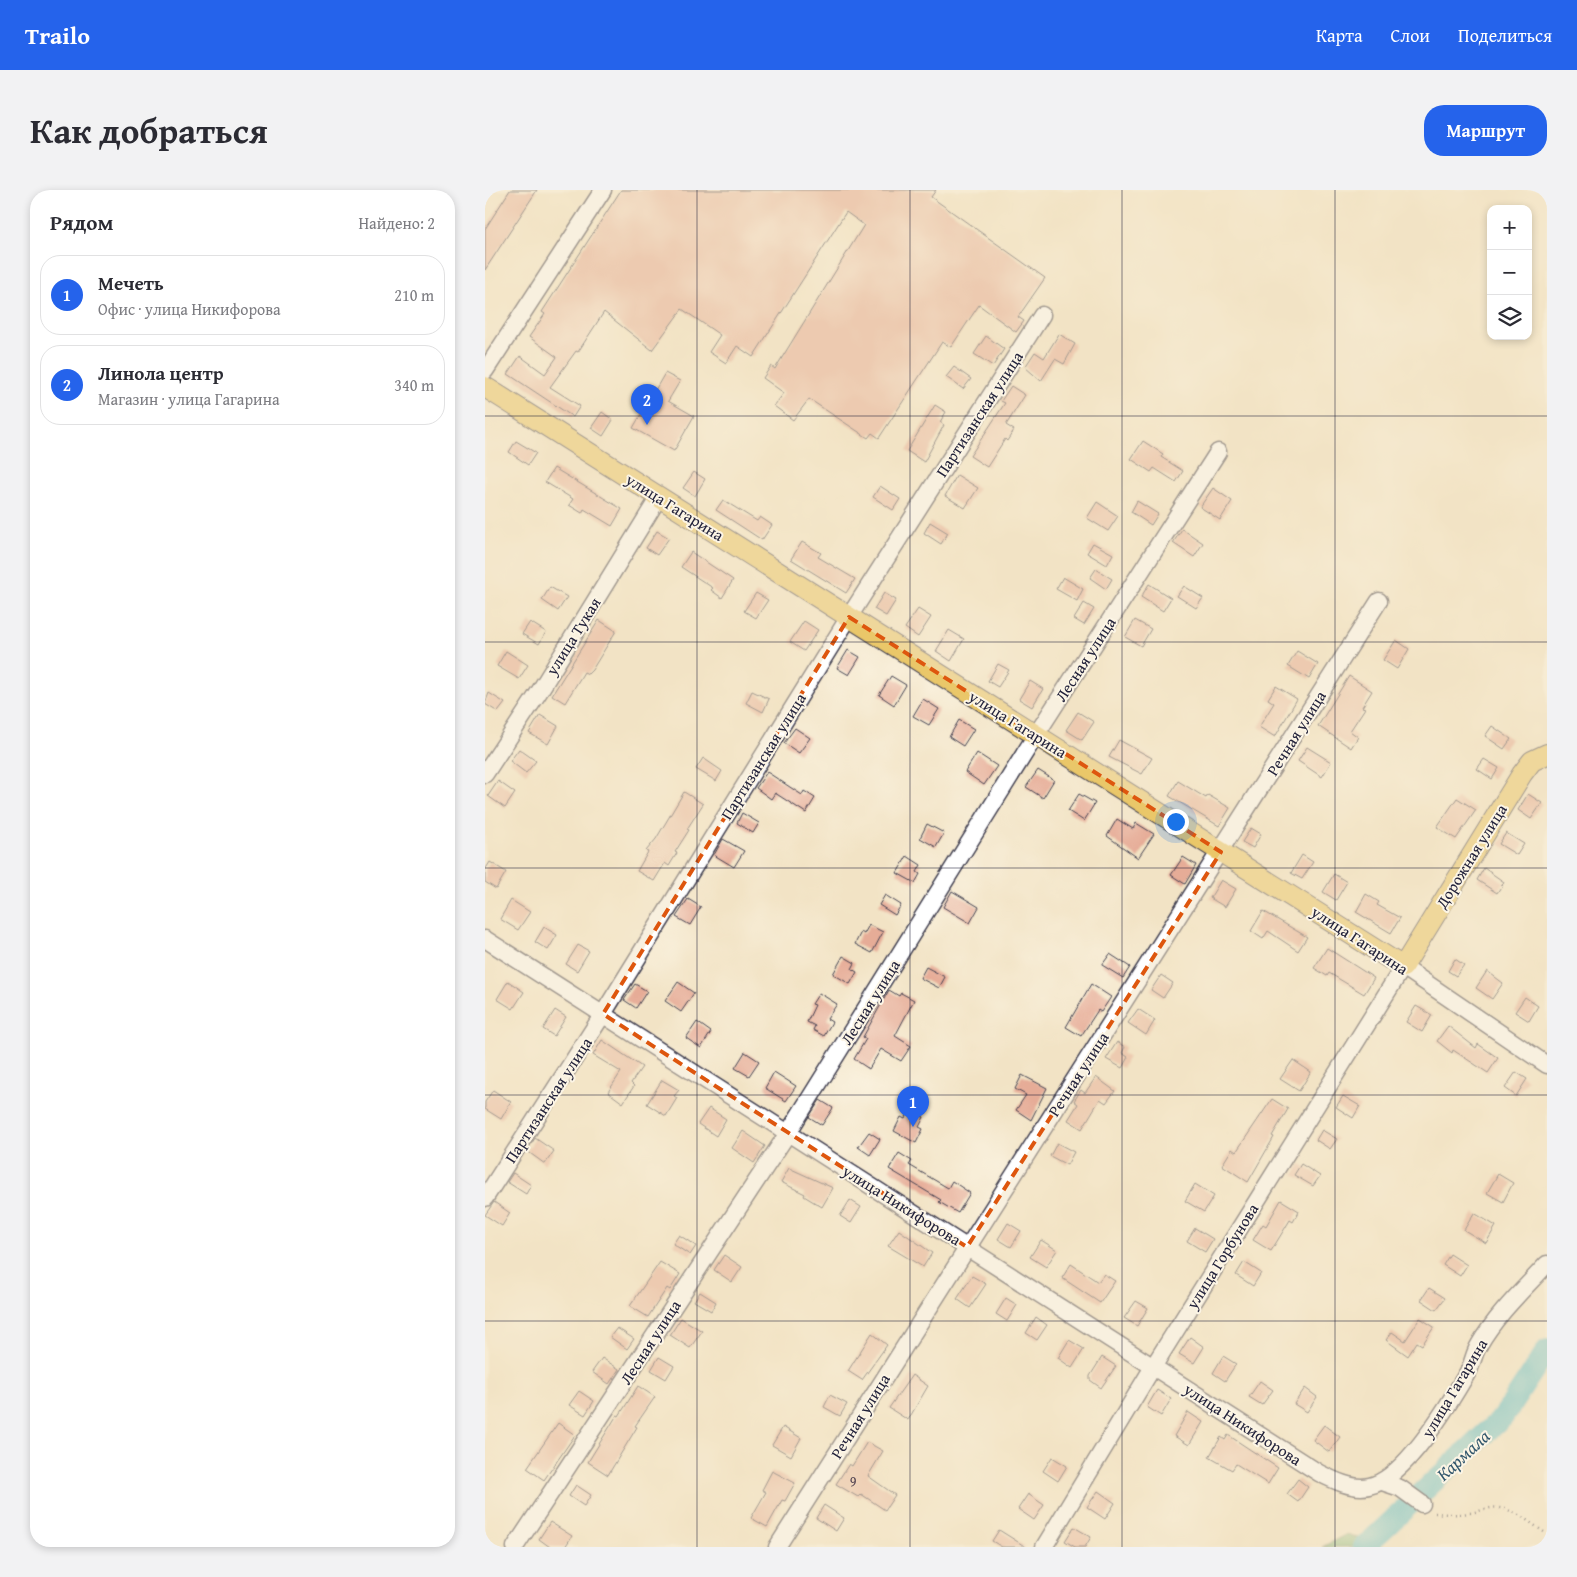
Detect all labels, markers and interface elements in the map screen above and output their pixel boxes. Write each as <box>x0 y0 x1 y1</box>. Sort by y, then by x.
text: Trailo <box>25 18 90 53</box>
text: Карта <box>1316 22 1363 49</box>
text: Слои <box>1391 22 1430 49</box>
text: Поделиться <box>1458 22 1552 49</box>
text: Как добраться <box>30 105 268 156</box>
button: Маршрут <box>1424 105 1547 156</box>
map controls <box>1487 205 1532 340</box>
button: + <box>1487 205 1532 250</box>
text: Рядом <box>50 207 113 238</box>
text: Найдено: 2 <box>358 211 435 235</box>
button: − <box>1487 250 1532 295</box>
text: Мечеть <box>98 269 164 297</box>
text: 1 <box>63 283 71 307</box>
text: 210 m <box>394 283 434 307</box>
button: layers <box>1487 295 1532 340</box>
text: Офис · улица Никифорова <box>98 297 281 321</box>
street label: Партизанская улица <box>929 346 1029 482</box>
text: Линола центр <box>98 359 223 387</box>
text: 2 <box>63 373 71 397</box>
text: 340 m <box>394 373 434 397</box>
pin: 2 <box>631 384 663 425</box>
text: Магазин · улица Гагарина <box>98 387 280 411</box>
street label: улица Гагарина <box>621 467 729 547</box>
street label: улица Тукая <box>539 592 606 680</box>
street label: Лесная улица <box>1049 612 1122 706</box>
street label: улица Гагарина <box>964 684 1072 764</box>
street label: Речная улица <box>1260 685 1332 780</box>
street label: Партизанская улица <box>714 688 812 824</box>
street label: Дорожная улица <box>1429 799 1513 914</box>
your location <box>1163 809 1189 835</box>
street label: улица Гагарина <box>1306 899 1414 981</box>
street label: Лесная улица <box>834 954 906 1049</box>
street label: Речная улица <box>1042 1027 1115 1121</box>
street label: Партизанская улица <box>498 1032 598 1168</box>
pin: 1 <box>897 1086 929 1127</box>
street label: улица Никифорова <box>837 1158 966 1251</box>
street label: улица Горбунова <box>1179 1198 1264 1314</box>
street label: Лесная улица <box>614 1295 687 1389</box>
street label: улица Гагарина <box>1414 1334 1493 1443</box>
street label: Речная улица <box>824 1368 896 1463</box>
street label: улица Никифорова <box>1179 1376 1307 1471</box>
water label: Кармала <box>1430 1423 1496 1487</box>
house number: 9 <box>850 1471 857 1491</box>

